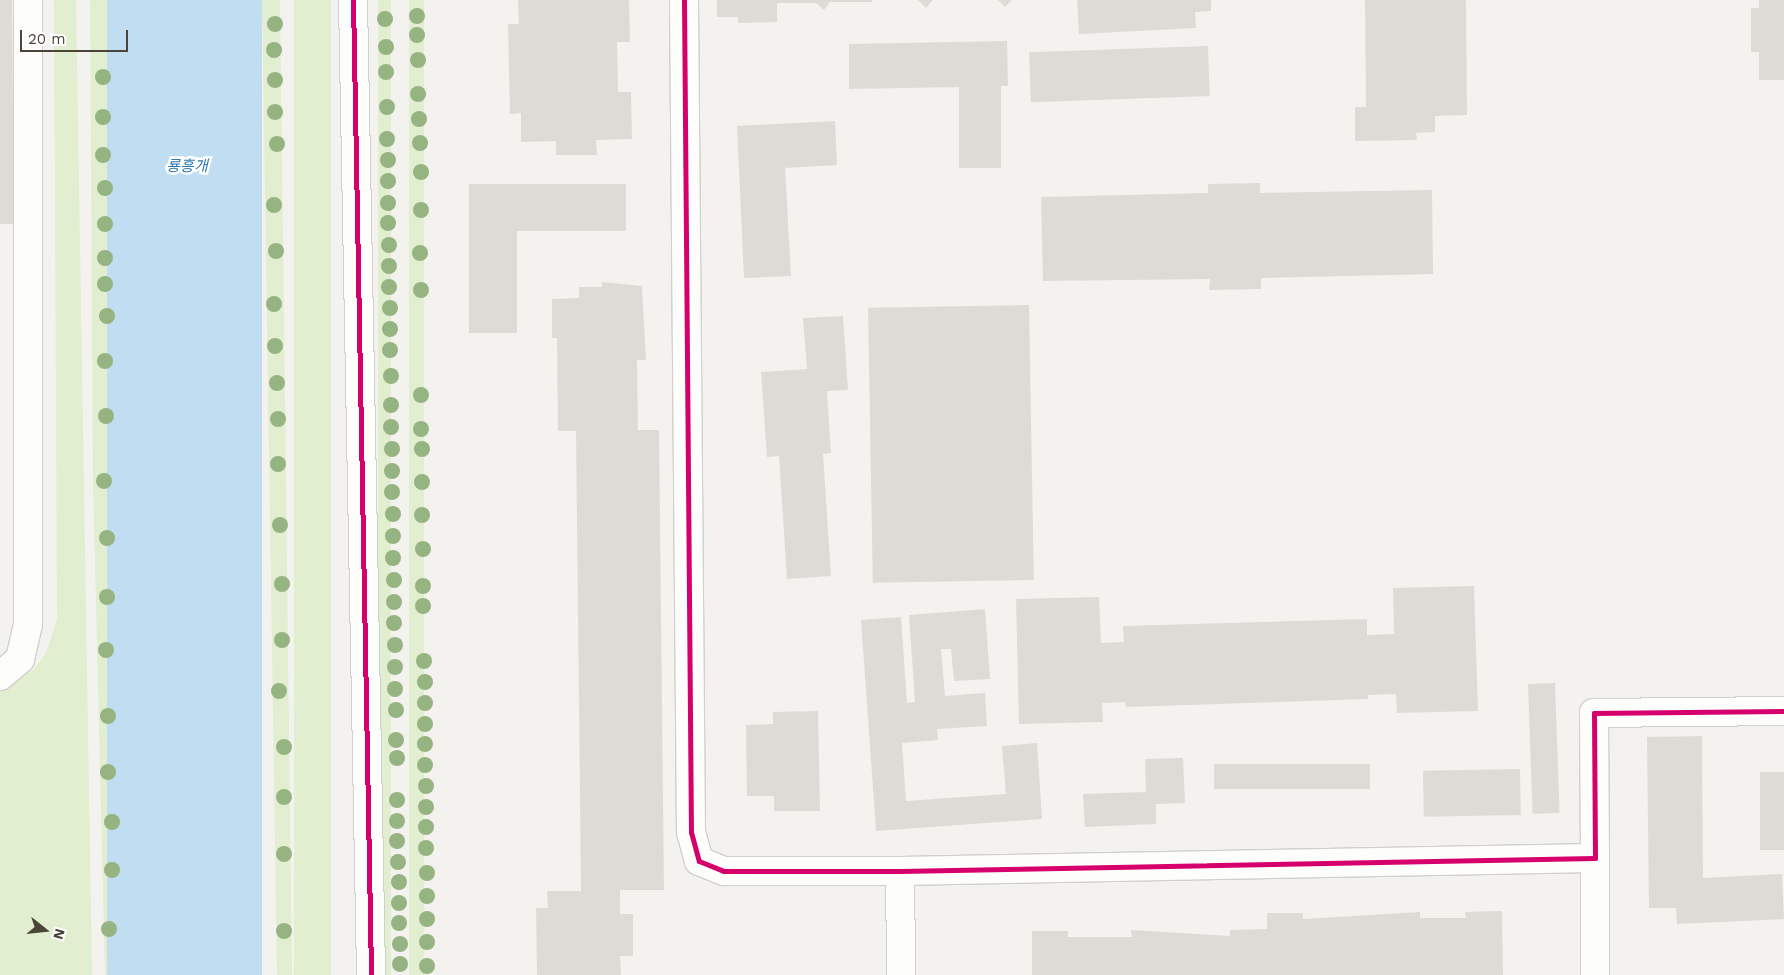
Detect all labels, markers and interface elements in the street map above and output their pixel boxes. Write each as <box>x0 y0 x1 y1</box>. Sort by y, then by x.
scale bar <box>22 20 130 52</box>
text: 20 m <box>28 30 66 48</box>
water label: 룡흥개 <box>166 158 208 176</box>
north arrow <box>20 905 70 955</box>
text: N <box>50 927 69 941</box>

